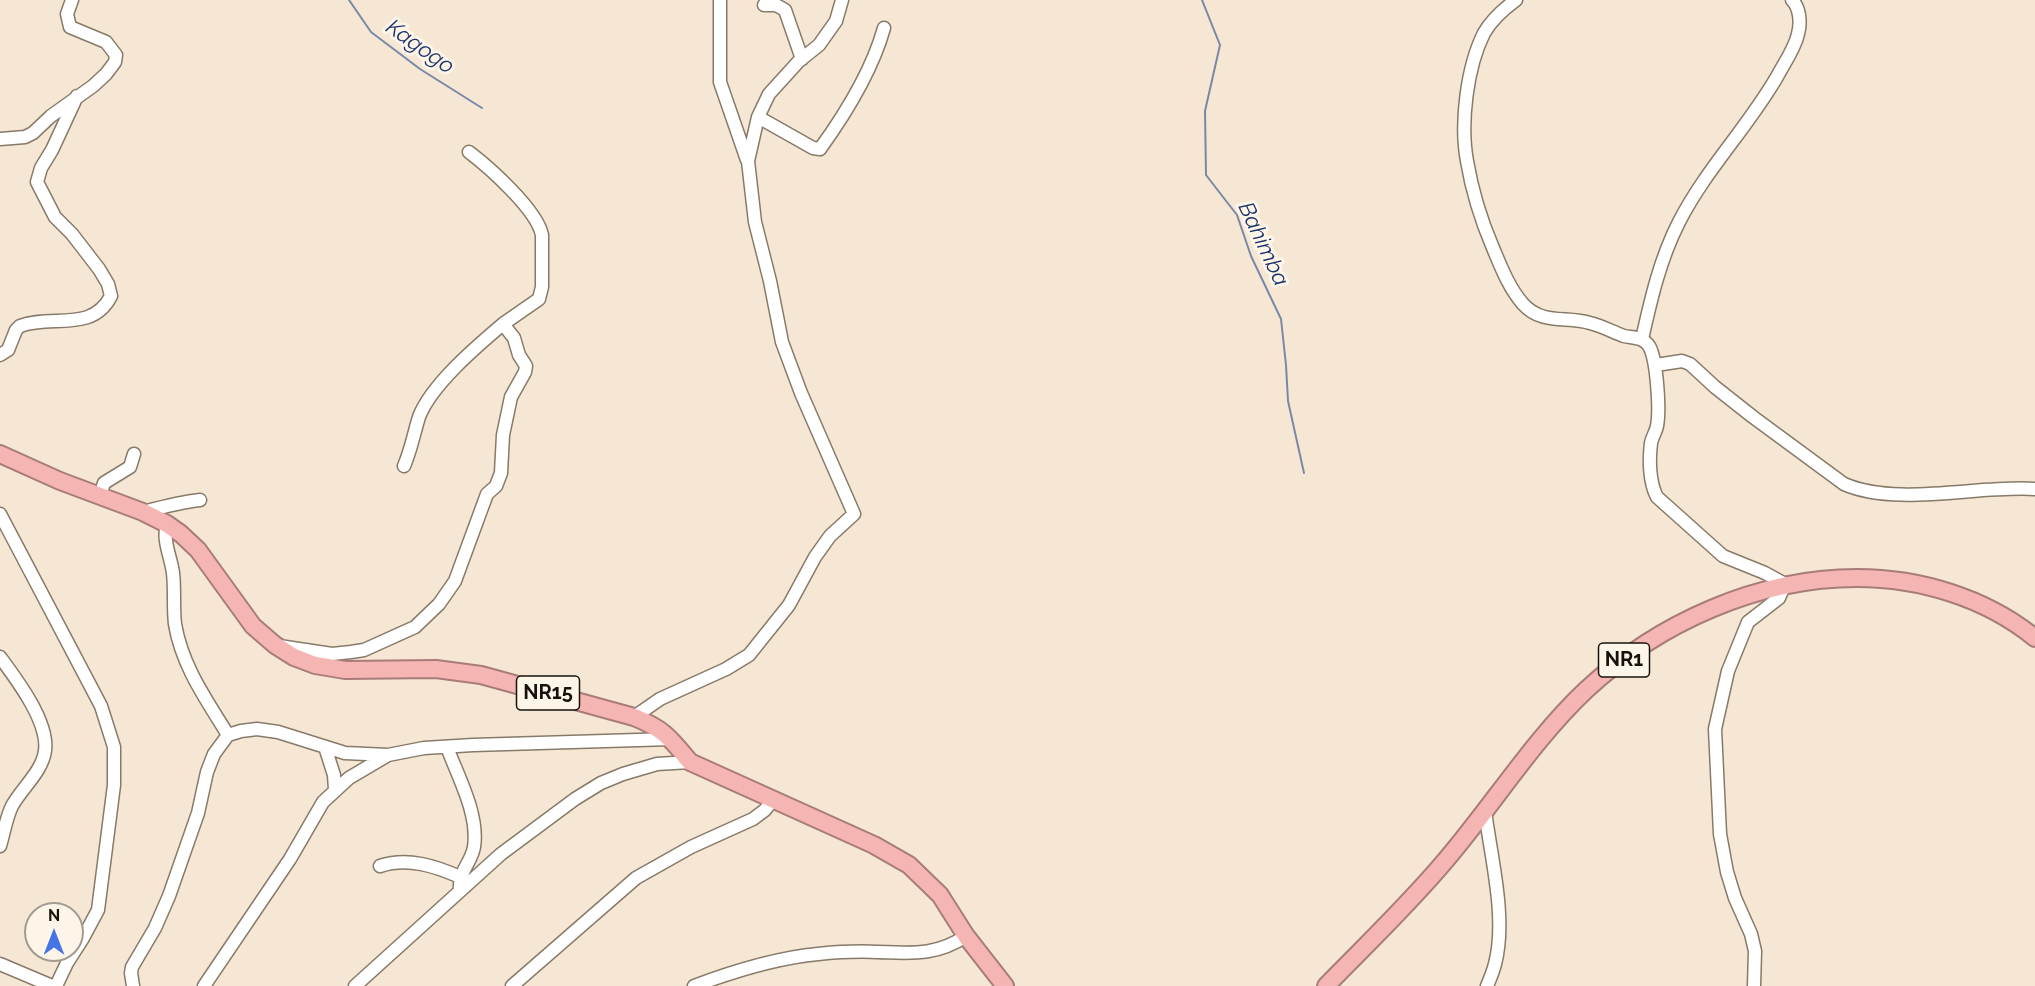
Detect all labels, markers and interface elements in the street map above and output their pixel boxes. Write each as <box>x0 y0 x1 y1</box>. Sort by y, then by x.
water label: Kagogo <box>381 14 459 80</box>
water label: Bahimba <box>1232 198 1294 290</box>
road number: NR1 <box>1598 643 1650 677</box>
road number: NR15 <box>516 676 580 710</box>
north arrow <box>24 902 84 962</box>
text: N <box>48 906 60 925</box>

